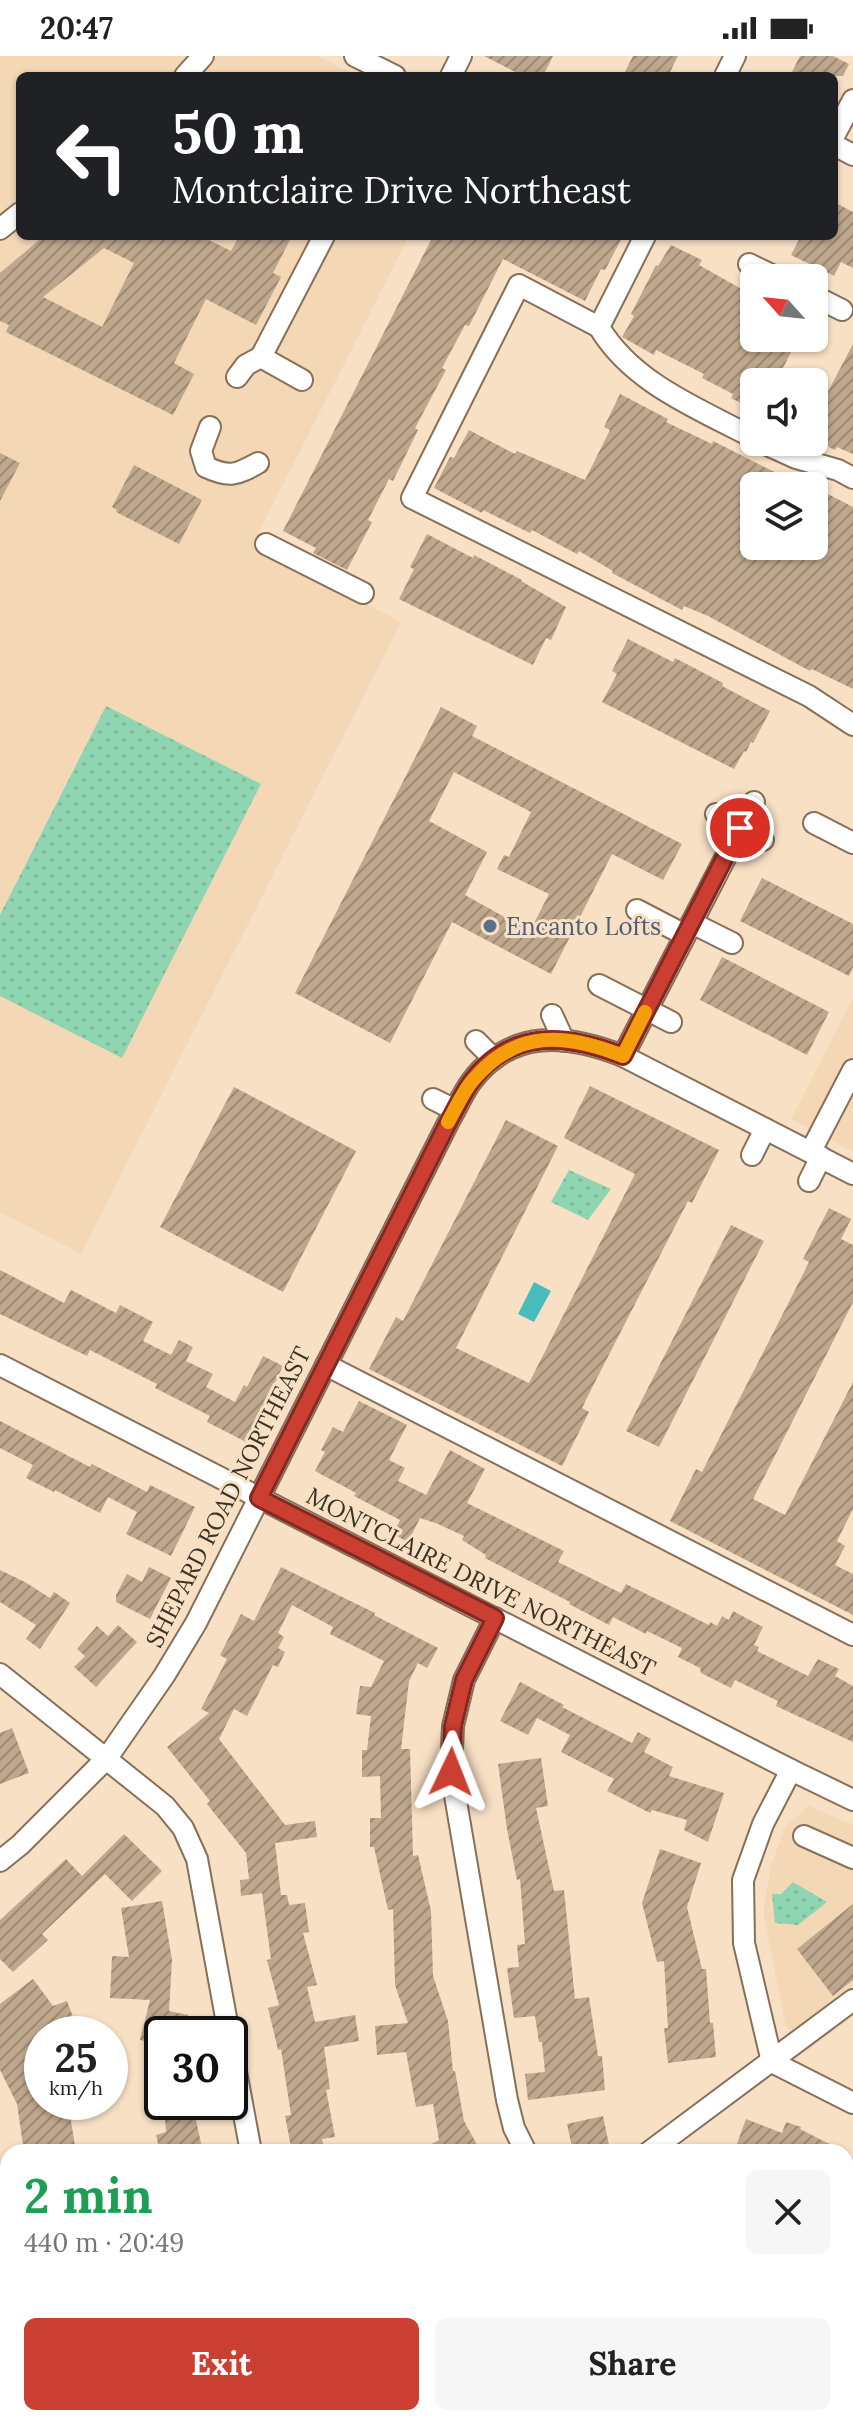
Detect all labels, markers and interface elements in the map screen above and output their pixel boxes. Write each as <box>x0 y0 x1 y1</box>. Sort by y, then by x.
text: 20:47 <box>40 9 113 47</box>
text: 50 m <box>172 97 304 168</box>
icon: left <box>40 104 144 208</box>
text: Montclaire Drive Northeast <box>172 167 631 213</box>
north arrow <box>740 264 828 352</box>
map controls <box>740 264 828 560</box>
button: sound <box>740 368 828 456</box>
button: layers <box>740 472 828 560</box>
pin <box>706 794 774 862</box>
icon: arrive <box>718 806 762 850</box>
place label: Encanto Lofts <box>506 911 661 942</box>
marker: Encanto Lofts <box>481 917 499 935</box>
street label: SHEPARD ROAD NORTHEAST <box>139 1341 317 1653</box>
street label: MONTCLAIRE DRIVE NORTHEAST <box>301 1480 661 1684</box>
position arrow <box>409 1730 493 1814</box>
speed limit sign: 30 <box>144 2016 248 2120</box>
text: 25 <box>55 2032 97 2083</box>
text: km/h <box>49 2075 103 2100</box>
text: 2 min <box>24 2165 153 2226</box>
button: close <box>746 2170 830 2254</box>
text: 440 m · 20:49 <box>24 2226 184 2259</box>
button: Exit <box>24 2318 419 2410</box>
button: Share <box>435 2318 830 2410</box>

